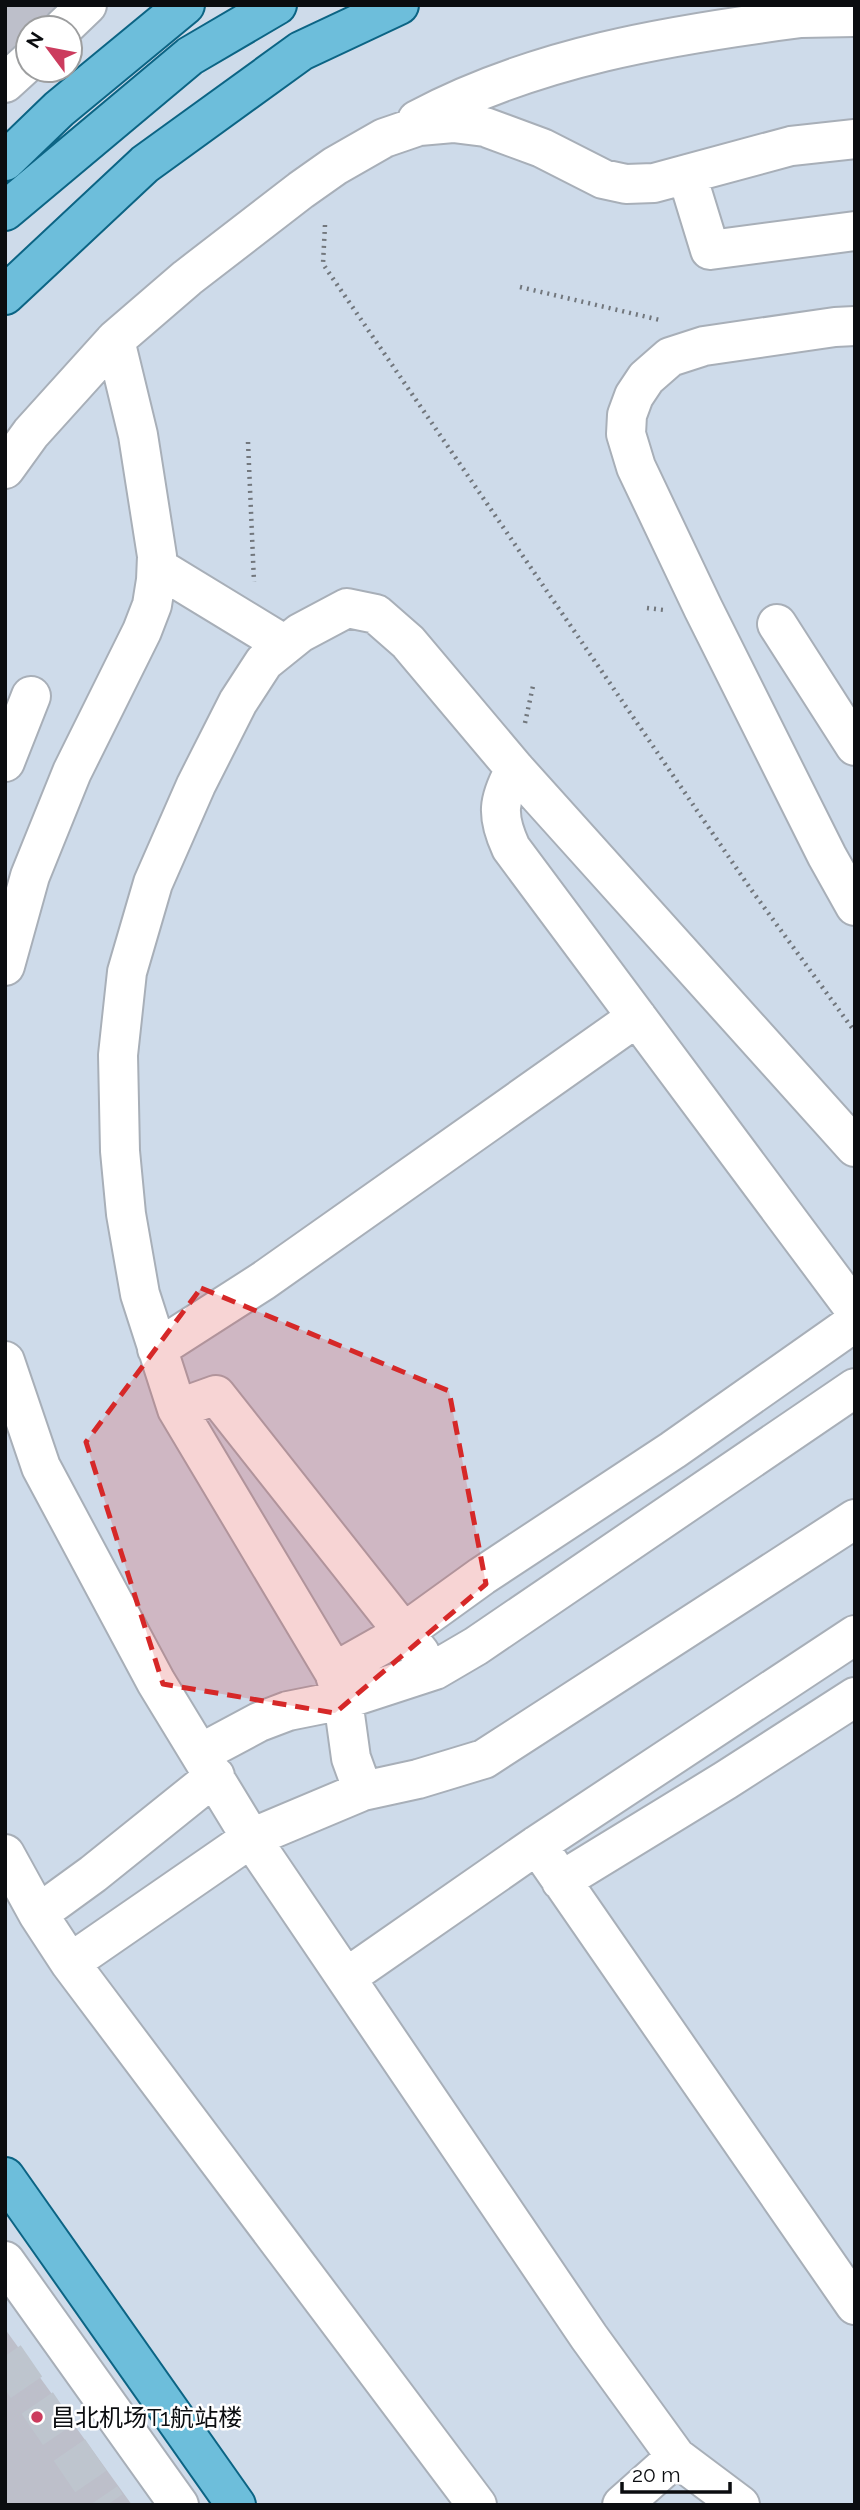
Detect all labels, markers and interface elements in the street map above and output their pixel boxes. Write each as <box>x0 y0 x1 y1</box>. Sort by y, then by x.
north arrow <box>14 14 84 84</box>
text: N <box>21 28 48 52</box>
place label: 昌北机场T1航站楼 <box>51 2403 242 2432</box>
marker: 昌北机场T1航站楼 <box>29 2409 45 2425</box>
scale bar <box>622 2450 730 2494</box>
text: 20 m <box>632 2462 680 2487</box>

